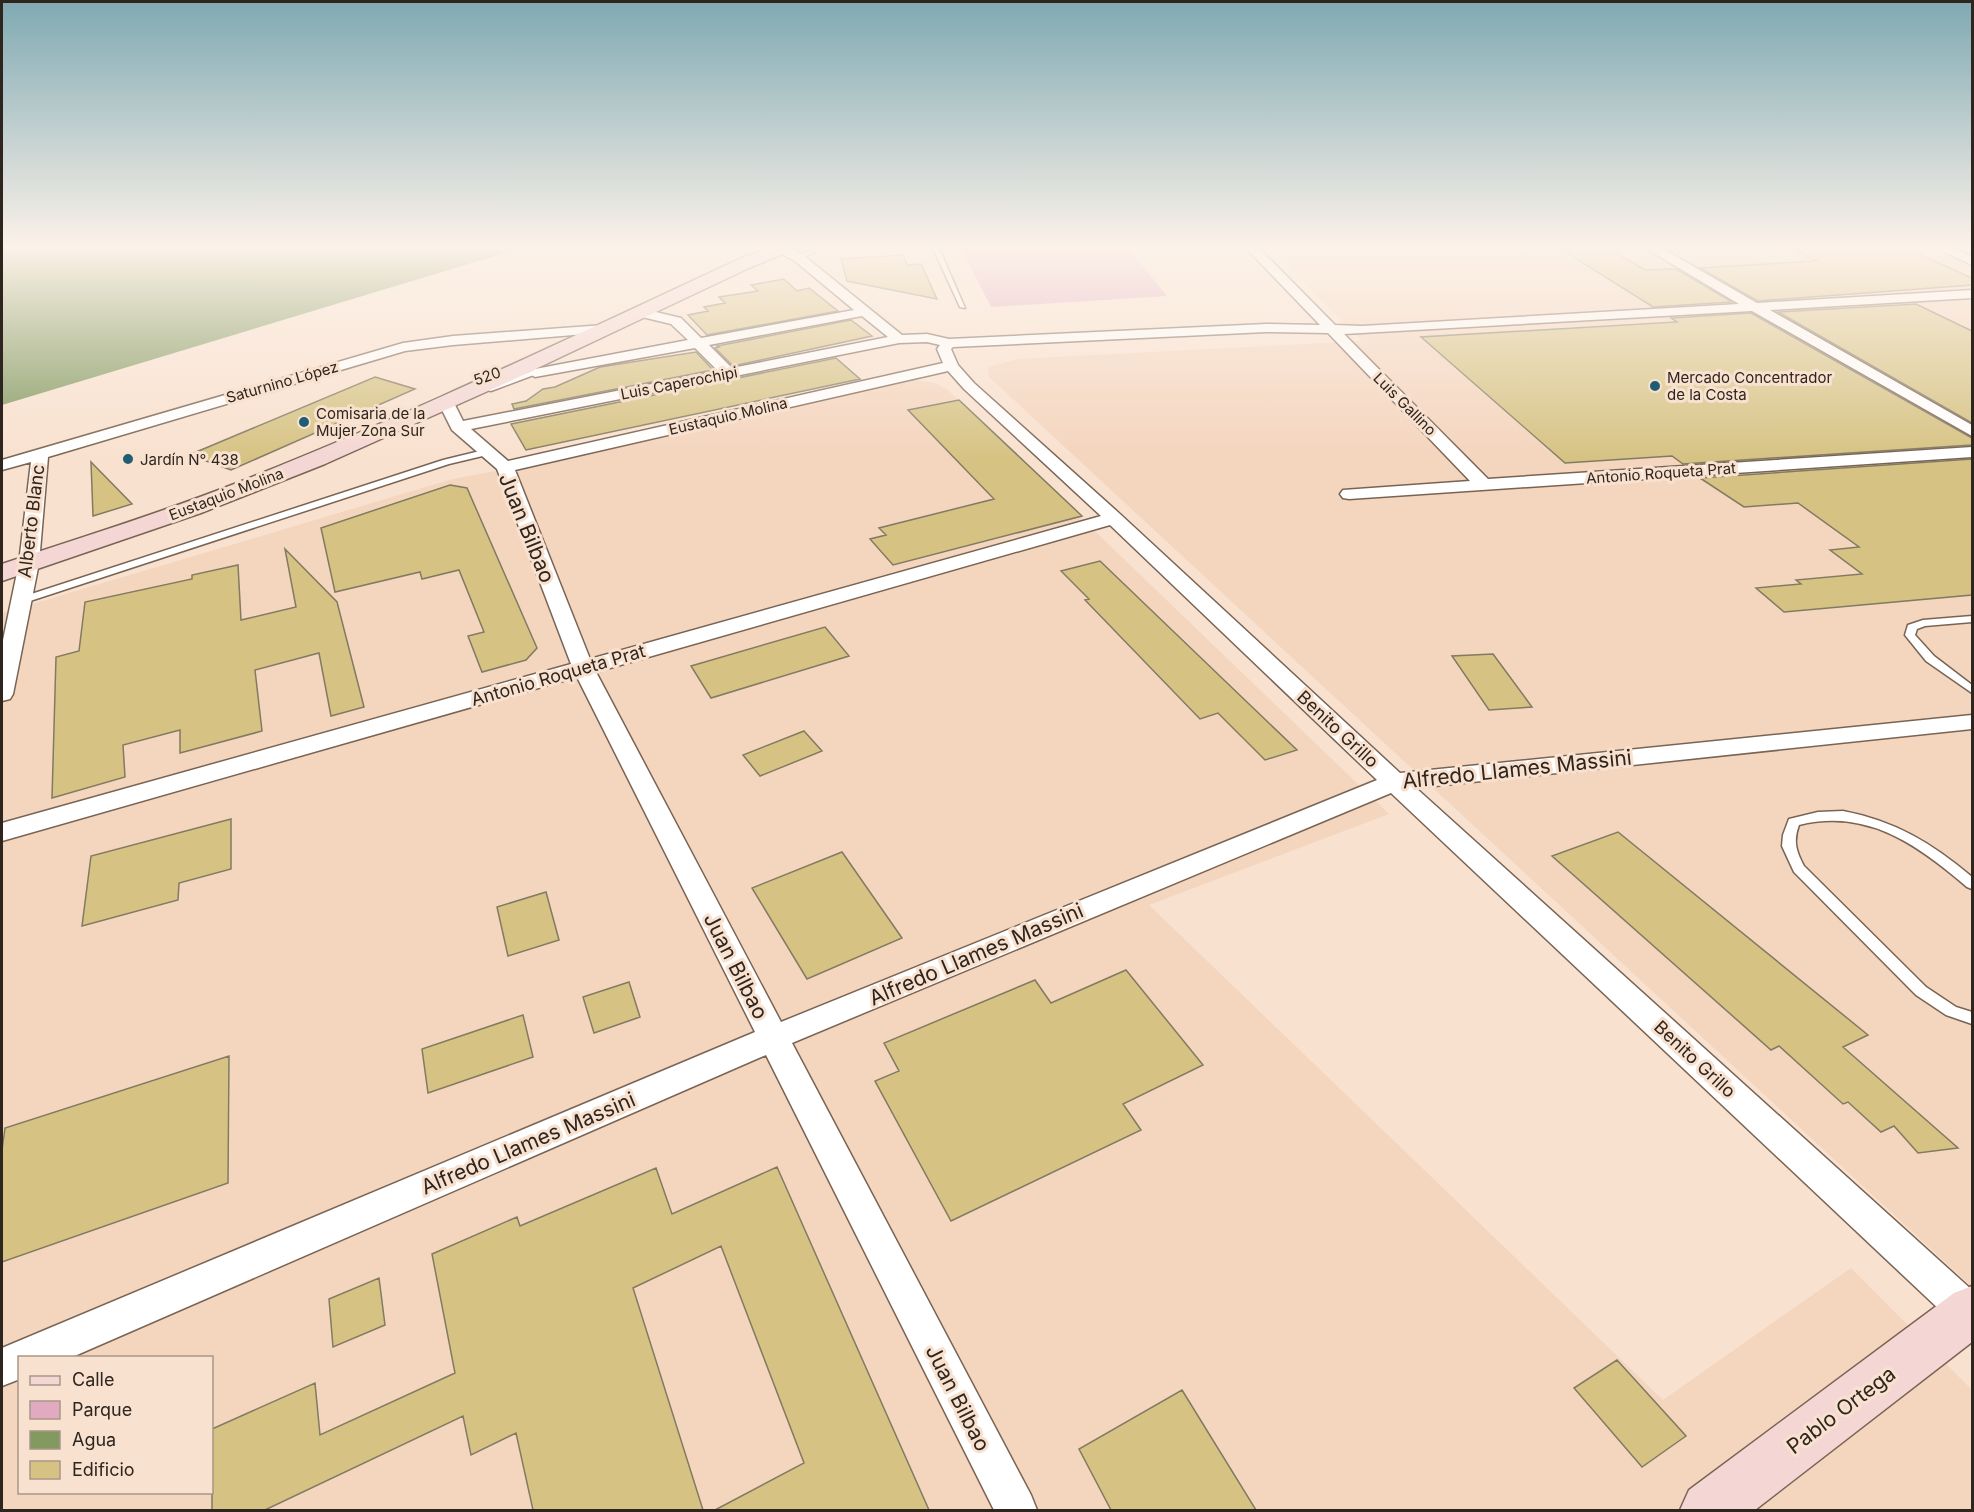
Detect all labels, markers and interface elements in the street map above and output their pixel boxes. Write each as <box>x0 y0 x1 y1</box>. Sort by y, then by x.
street label: Saturnino López <box>224 357 340 407</box>
street label: Luis Caperochipi <box>619 362 739 404</box>
street label: 520 <box>471 363 503 389</box>
street label: Luis Gallino <box>1369 368 1441 440</box>
place label: Mercado Concentrador de la Costa <box>1667 368 1832 404</box>
marker: Mercado Concentrador de la Costa <box>1648 379 1662 393</box>
street label: Eustaquio Molina <box>667 393 789 439</box>
place label: Comisaria de la Mujer Zona Sur <box>316 404 425 440</box>
marker: Comisaria de la Mujer Zona Sur <box>297 415 311 429</box>
place label: Jardín N° 438 <box>140 450 239 469</box>
marker: Jardín N° 438 <box>121 452 135 466</box>
street label: Antonio Roqueta Prat <box>1585 458 1737 488</box>
street label: Alberto Blanc <box>14 463 48 579</box>
street label: Eustaquio Molina <box>166 463 286 525</box>
street label: Juan Bilbao <box>494 470 560 586</box>
street label: Antonio Roqueta Prat <box>469 640 648 710</box>
street label: Benito Grillo <box>1293 686 1383 772</box>
street label: Alfredo Llames Massini <box>1401 745 1633 793</box>
street label: Alfredo Llames Massini <box>865 897 1087 1011</box>
street label: Juan Bilbao <box>699 909 773 1023</box>
street label: Benito Grillo <box>1650 1016 1740 1102</box>
street label: Alfredo Llames Massini <box>417 1086 639 1200</box>
street label: Juan Bilbao <box>921 1341 995 1455</box>
legend <box>18 1356 213 1494</box>
street label: Pablo Ortega <box>1782 1361 1900 1459</box>
text: Calle <box>72 1369 114 1390</box>
text: Parque <box>72 1399 132 1420</box>
text: Agua <box>72 1429 116 1450</box>
text: Edificio <box>72 1459 135 1480</box>

